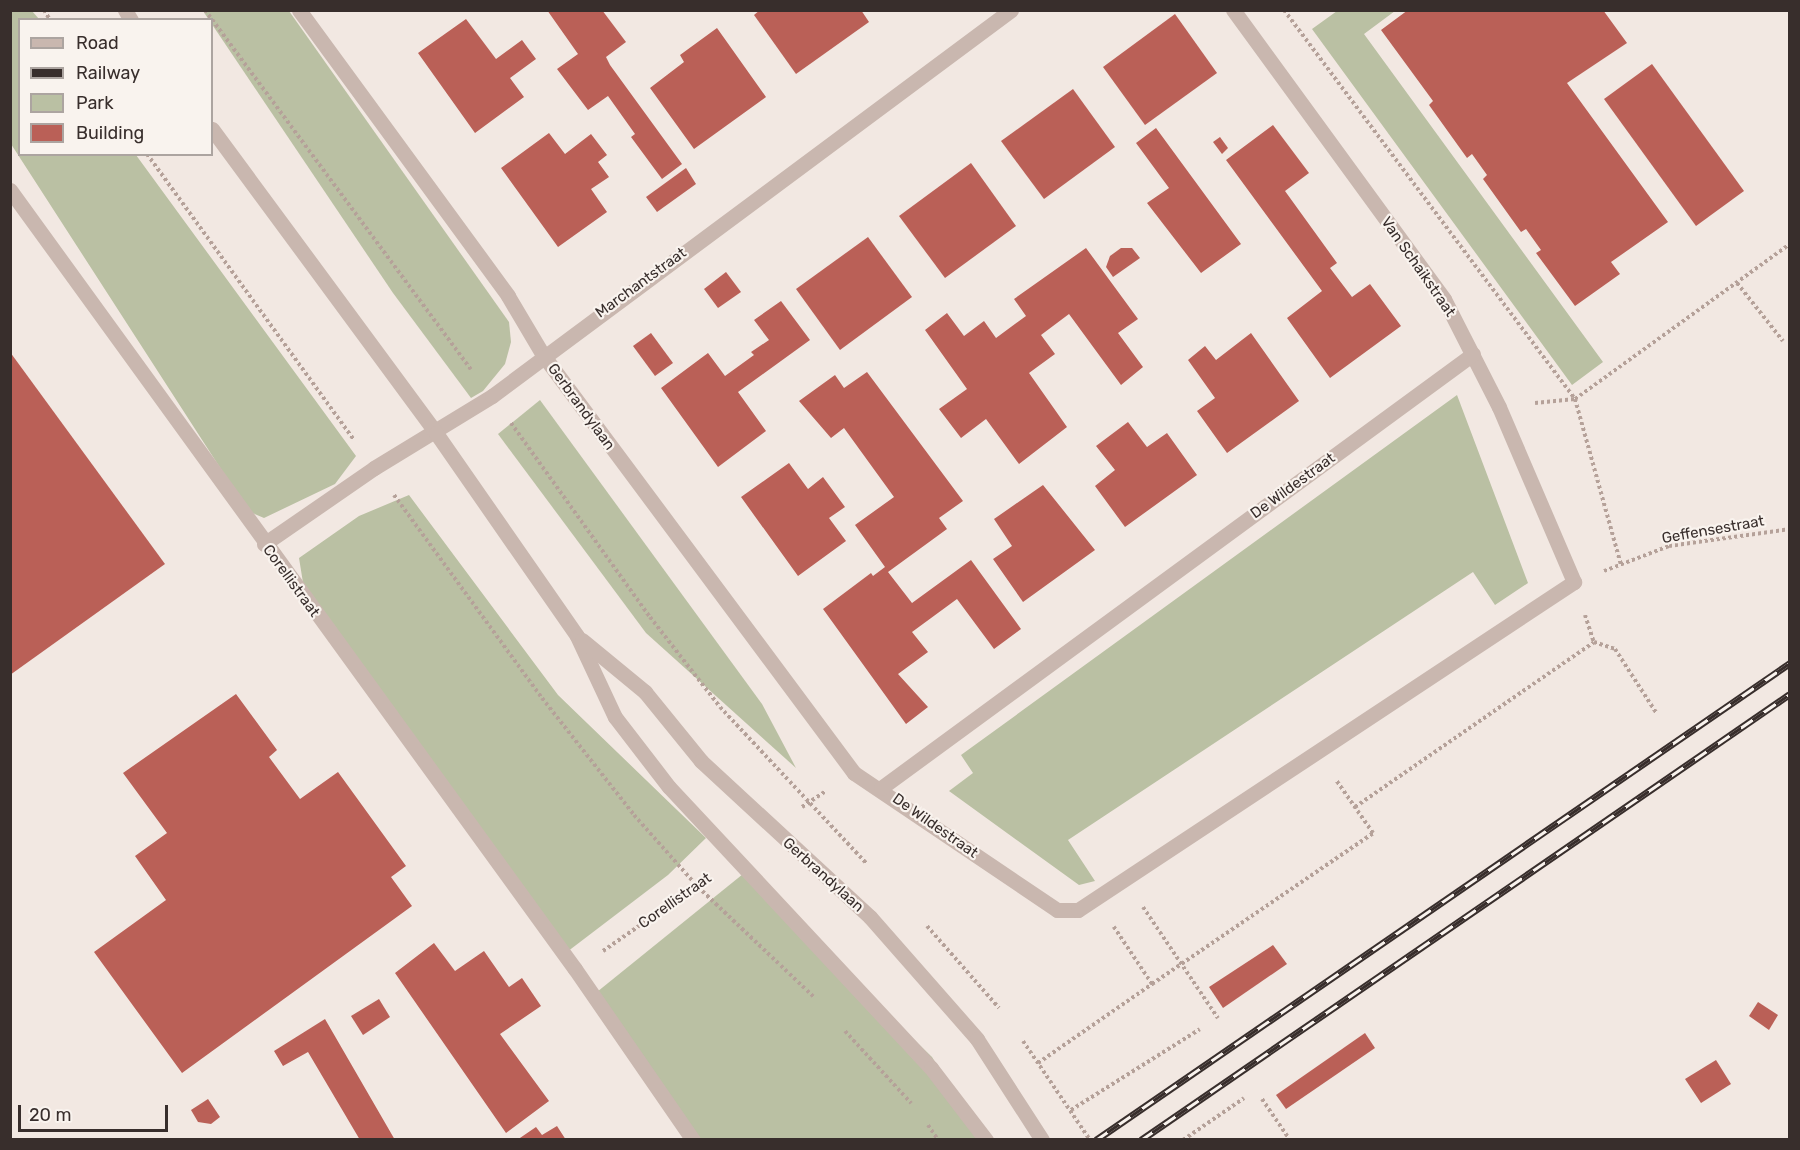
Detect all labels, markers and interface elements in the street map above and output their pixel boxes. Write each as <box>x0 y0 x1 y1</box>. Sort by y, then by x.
legend <box>18 18 213 156</box>
text: Road <box>76 32 119 54</box>
text: Railway <box>76 62 140 84</box>
text: Park <box>76 92 113 114</box>
text: Building <box>76 122 144 144</box>
street label: Van Schaikstraat <box>1377 214 1459 320</box>
street label: Marchantstraat <box>592 244 690 322</box>
street label: Gerbrandylaan <box>544 360 618 454</box>
street label: De Wildestraat <box>1247 449 1339 523</box>
street label: Geffensestraat <box>1660 512 1766 548</box>
street label: Corellistraat <box>259 541 323 621</box>
street label: De Wildestraat <box>889 790 981 862</box>
street label: Gerbrandylaan <box>779 834 867 916</box>
street label: Corellistraat <box>635 869 715 933</box>
scale bar <box>21 1093 171 1131</box>
text: 20 m <box>29 1104 71 1126</box>

